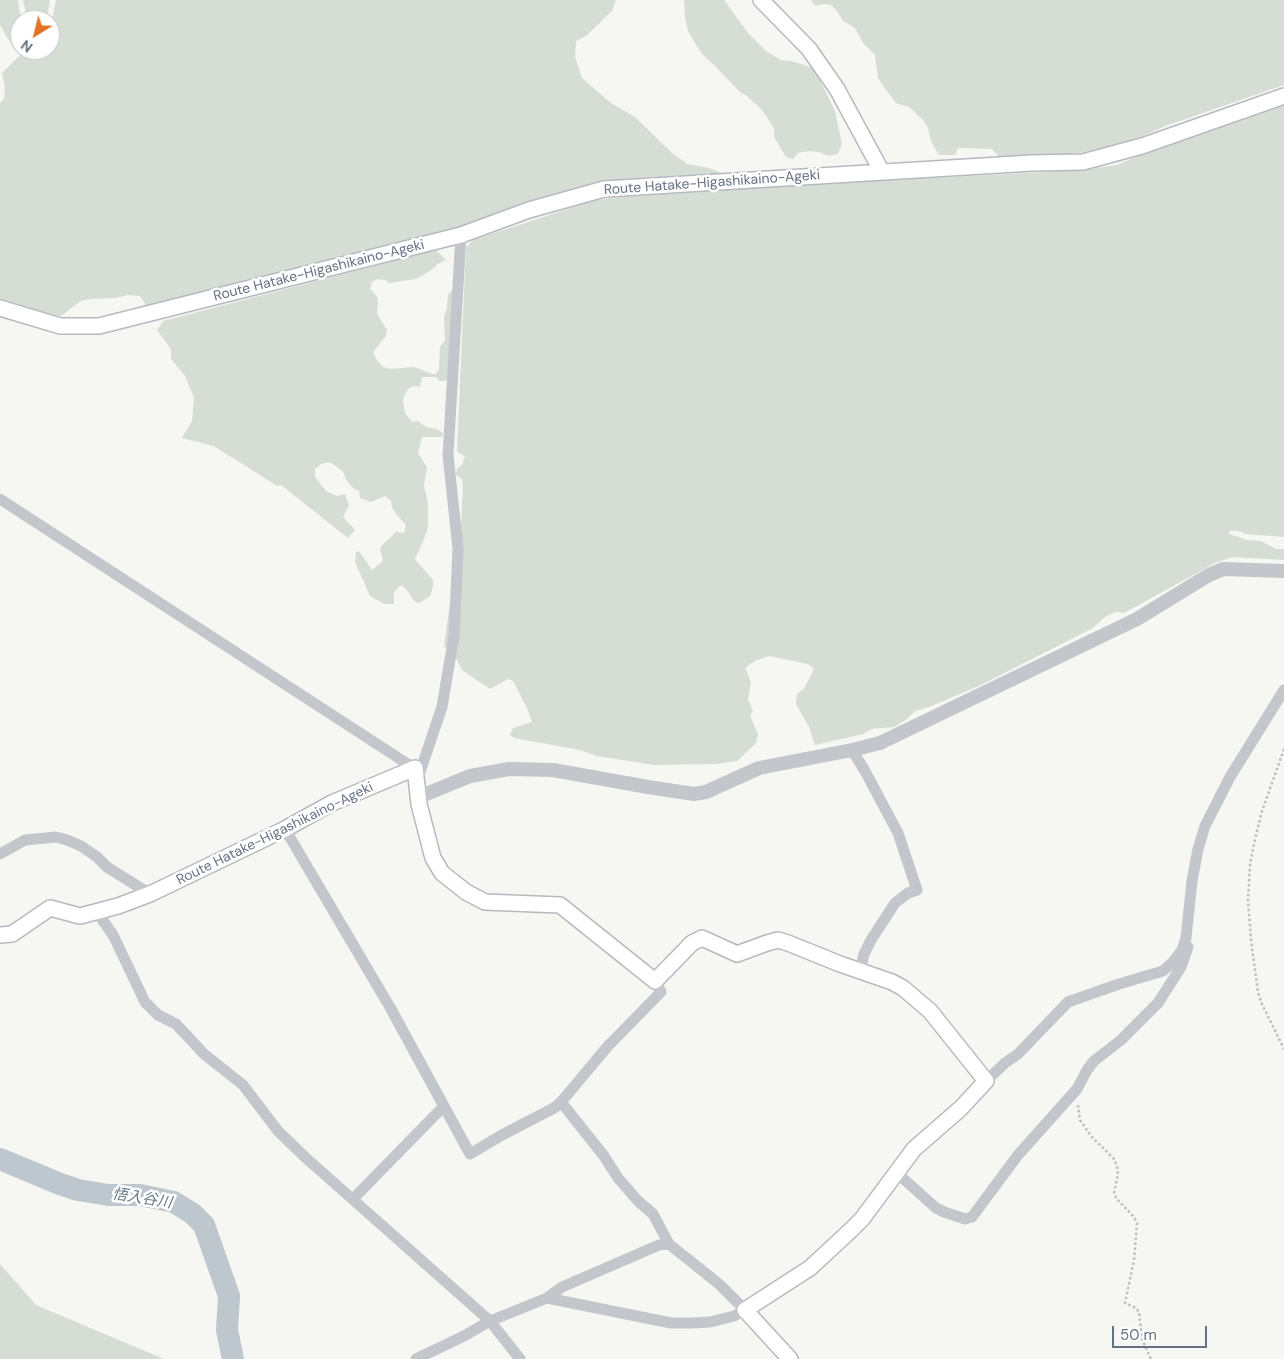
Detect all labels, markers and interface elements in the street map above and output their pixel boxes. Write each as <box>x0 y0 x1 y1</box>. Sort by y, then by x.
north arrow <box>10 10 60 60</box>
text: N <box>17 36 36 57</box>
street label: Route Hatake-Higashikaino-Ageki <box>603 167 821 199</box>
street label: Route Hatake-Higashikaino-Ageki <box>212 237 426 305</box>
street label: Route Hatake-Higashikaino-Ageki <box>174 779 376 889</box>
water label: 悟入谷川 <box>111 1185 173 1213</box>
scale bar <box>1114 1316 1209 1348</box>
text: 50 m <box>1120 1325 1157 1345</box>

